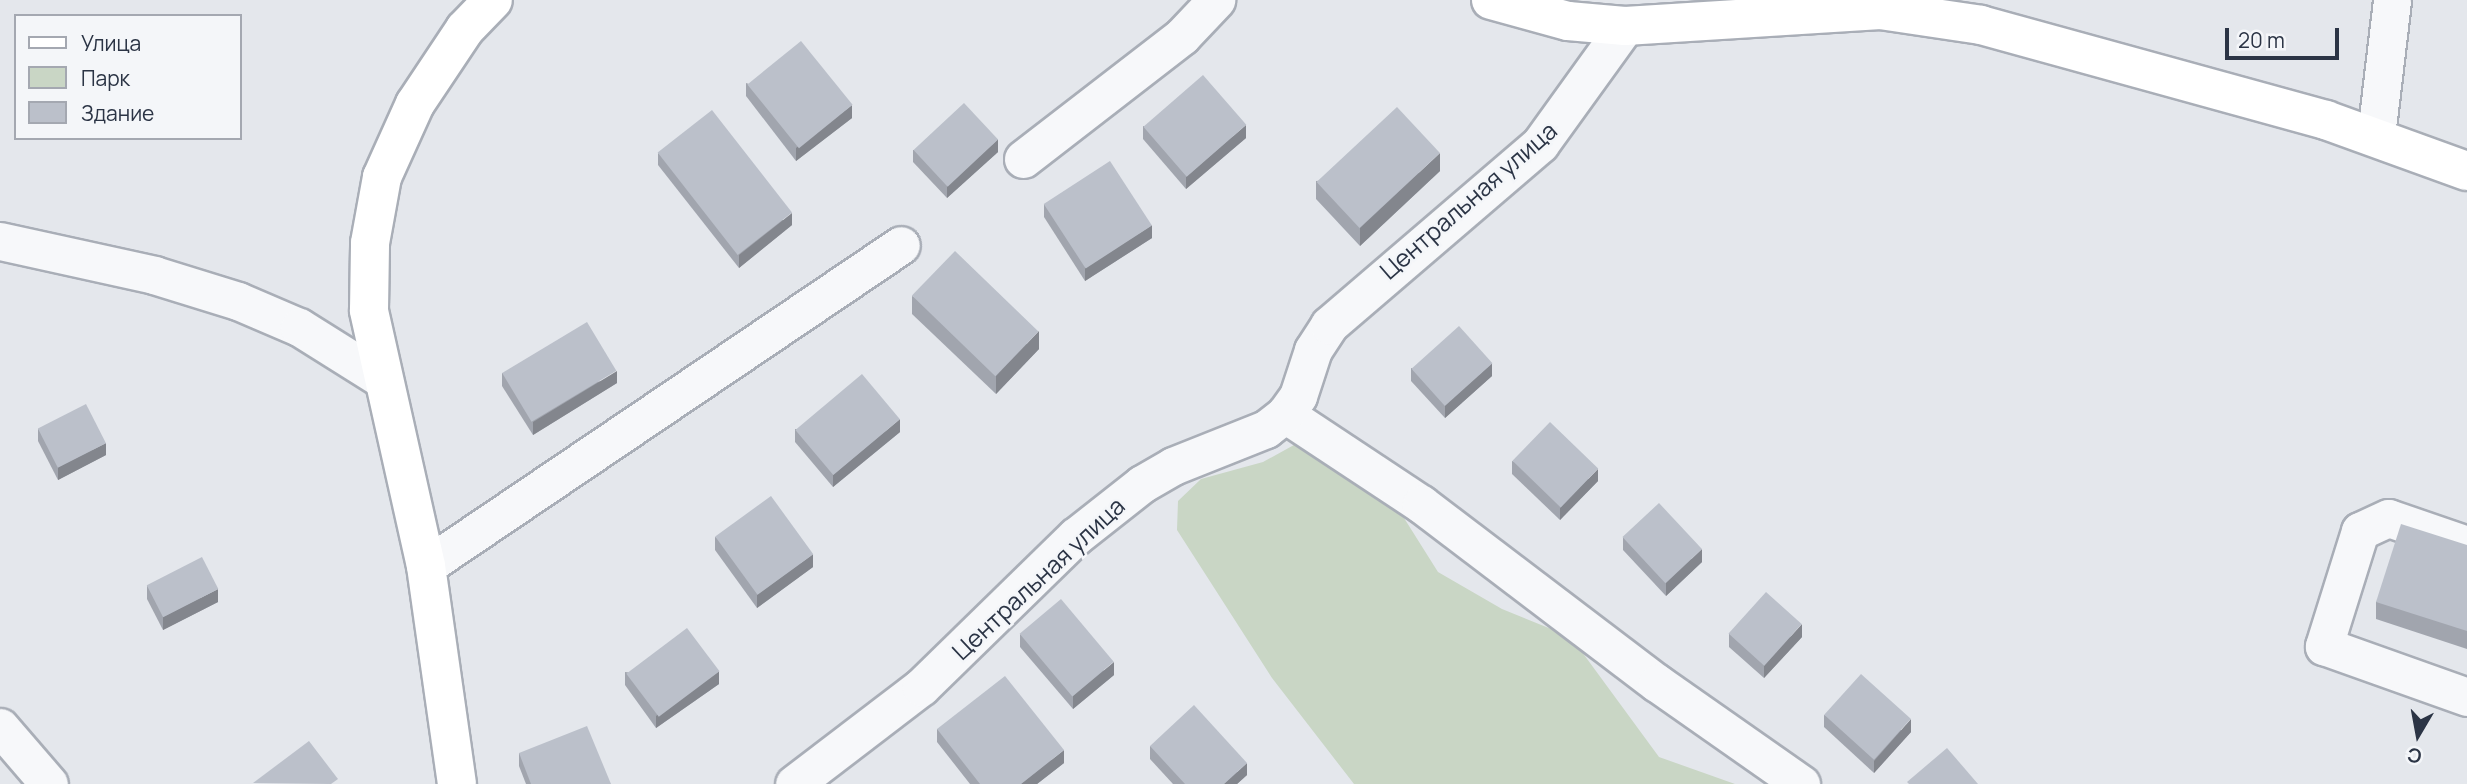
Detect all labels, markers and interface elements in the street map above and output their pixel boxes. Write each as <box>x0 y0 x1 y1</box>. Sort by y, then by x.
legend <box>14 14 242 140</box>
scale bar <box>2229 14 2343 58</box>
text: 20 m <box>2238 26 2285 54</box>
text: Улица <box>81 29 141 57</box>
text: Парк <box>81 64 130 92</box>
text: Здание <box>81 99 154 127</box>
street label: Центральная улица <box>1374 115 1562 285</box>
street label: Центральная улица <box>946 491 1130 665</box>
north arrow <box>2383 700 2453 770</box>
text: С <box>2405 742 2424 770</box>

